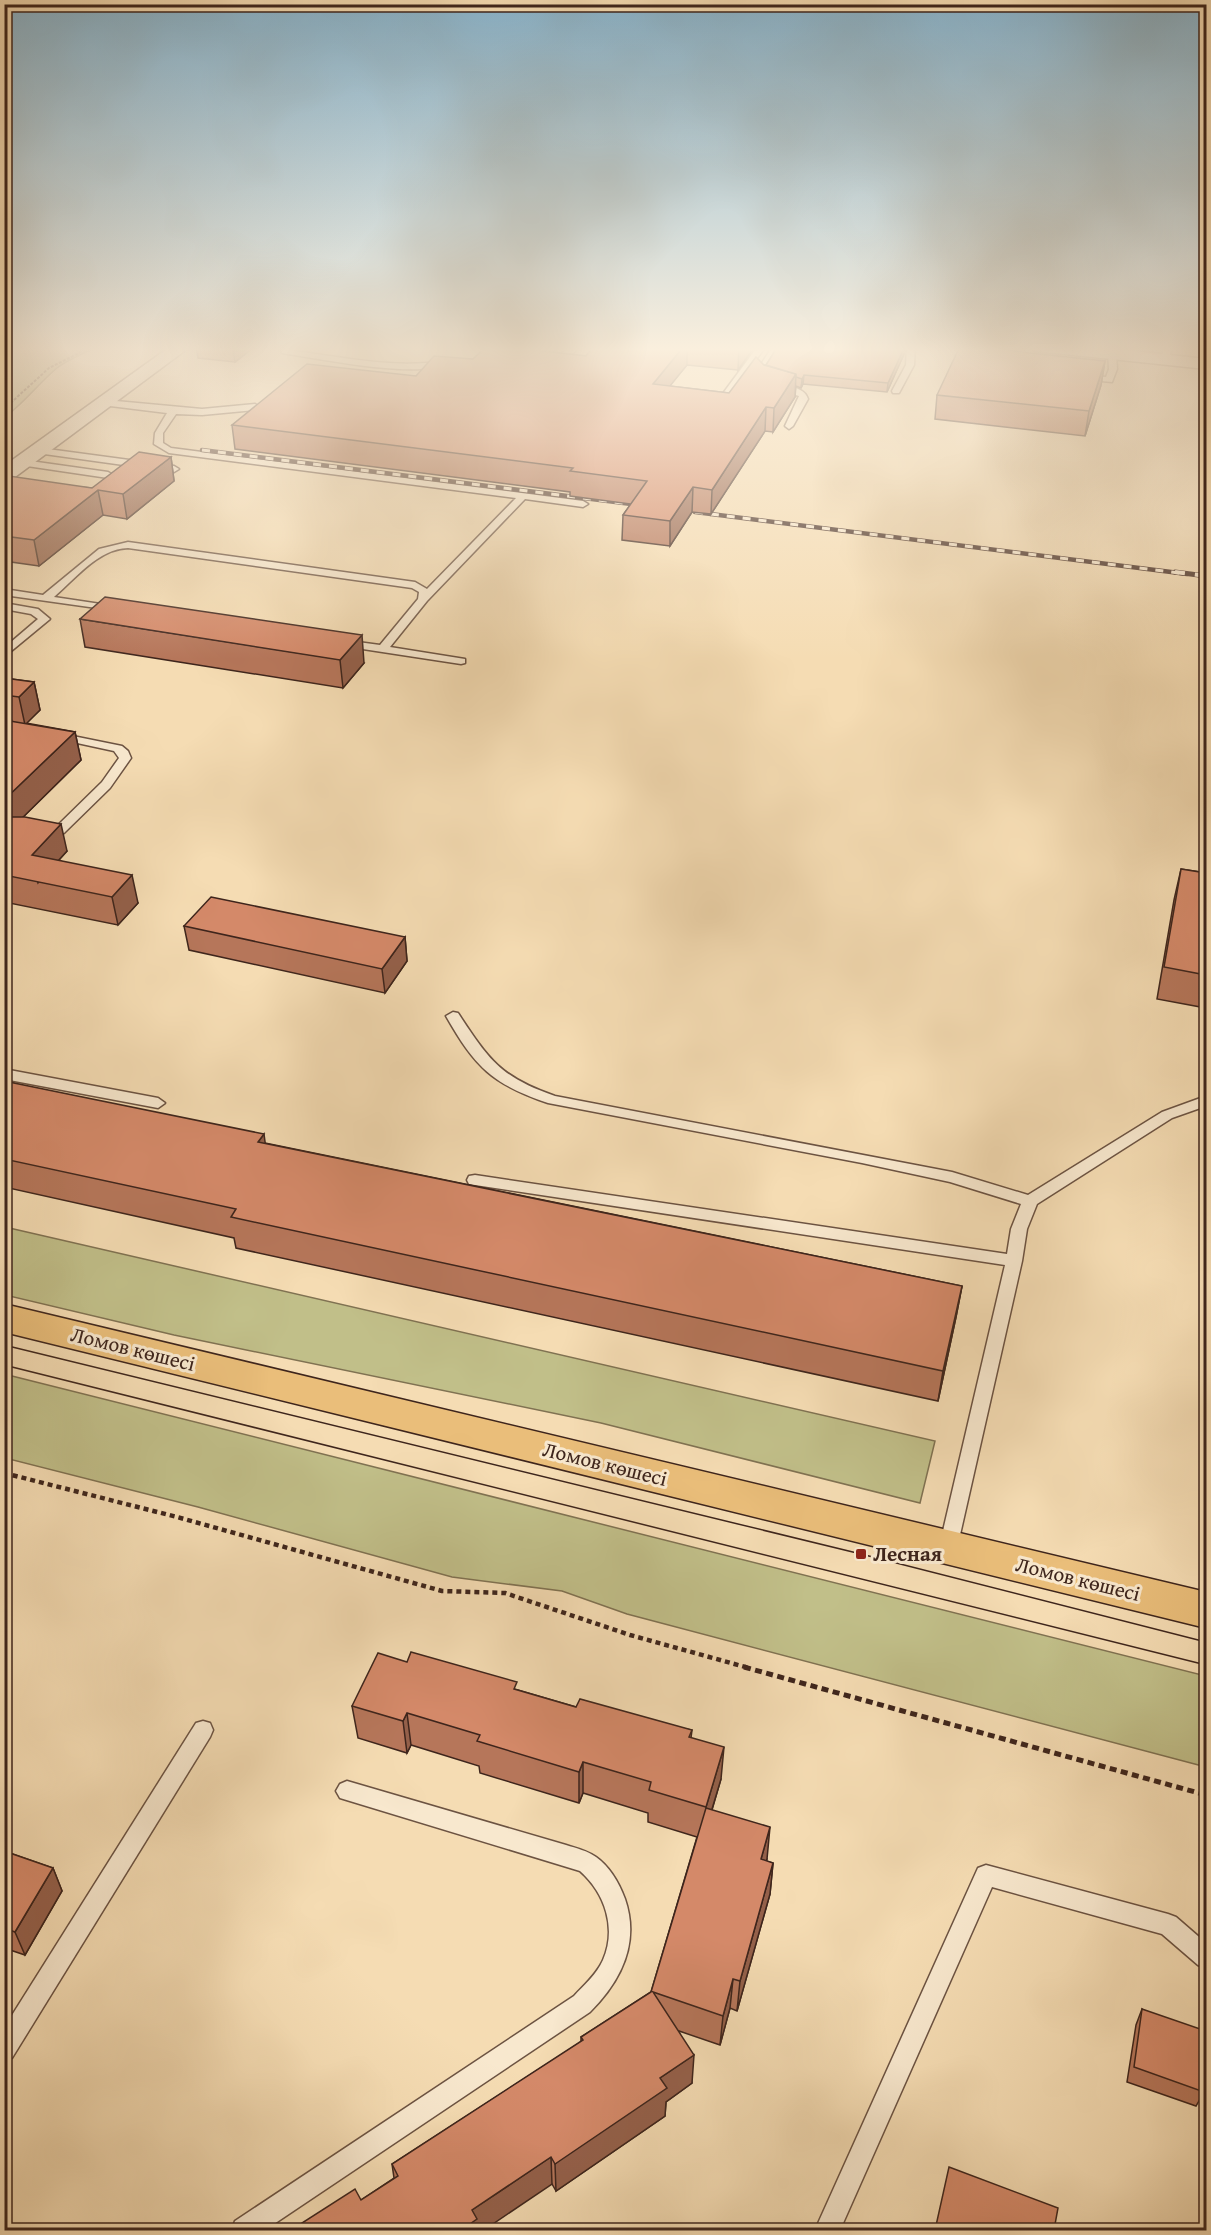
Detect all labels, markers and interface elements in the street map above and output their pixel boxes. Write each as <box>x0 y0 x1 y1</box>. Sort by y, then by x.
street label: Ломов көшесі <box>68 1318 199 1379</box>
street label: Ломов көшесі <box>540 1433 671 1494</box>
place label: Лесная <box>873 1538 942 1569</box>
marker: Лесная <box>854 1547 868 1561</box>
street label: Ломов көшесі <box>1013 1548 1144 1609</box>

